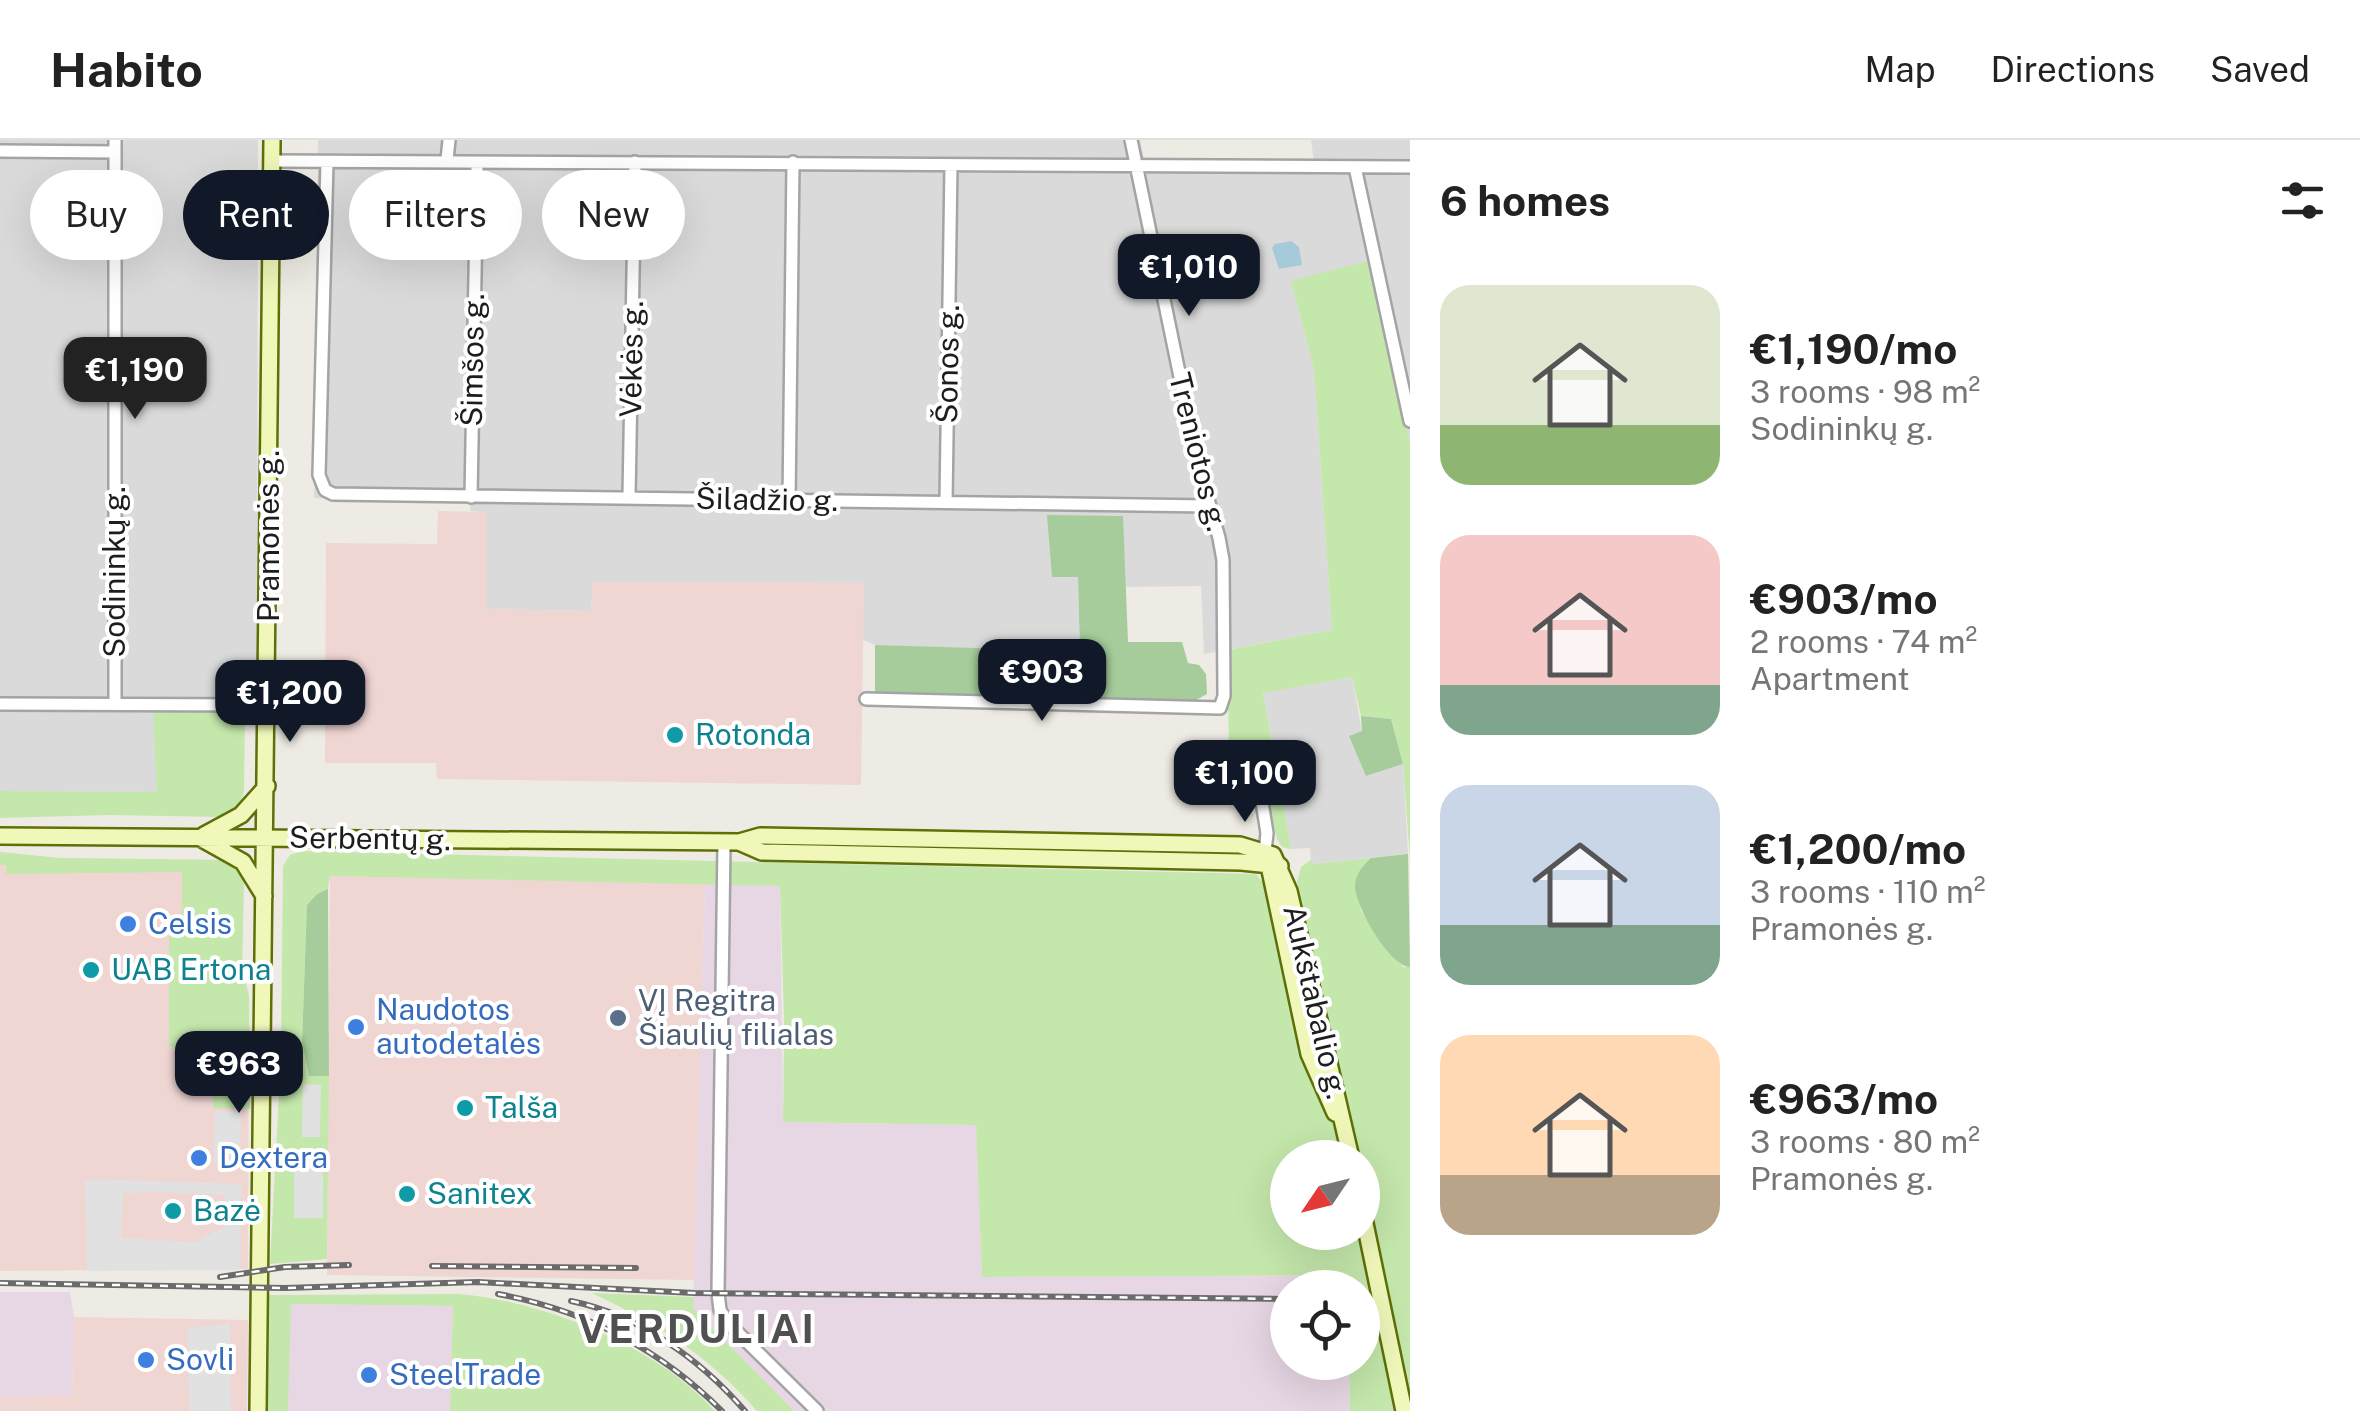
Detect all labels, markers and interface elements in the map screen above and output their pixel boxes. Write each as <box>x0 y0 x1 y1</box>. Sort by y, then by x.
text: Habito <box>50 41 203 98</box>
text: Map <box>1864 49 1935 90</box>
text: Directions <box>1990 49 2155 90</box>
text: Saved <box>2210 49 2310 90</box>
chip: Buy <box>30 170 163 260</box>
chip: Rent <box>183 170 329 260</box>
chip: Filters <box>349 170 522 260</box>
chip: New <box>542 170 685 260</box>
icon: filters <box>2275 173 2330 228</box>
text: 6 homes <box>1440 176 1610 225</box>
pin: €1,010 <box>1108 234 1270 319</box>
text: €1,010 <box>1140 248 1238 285</box>
street label: Šimšos g. <box>453 293 491 427</box>
street label: Vėkės g. <box>612 300 650 418</box>
street label: Šonos g. <box>928 304 966 424</box>
text: €1,190/mo <box>1750 324 1957 373</box>
icon: home <box>1520 325 1640 445</box>
pin: €1,190 <box>54 337 216 422</box>
text: €1,190 <box>86 351 184 388</box>
street label: Treniotos g. <box>1162 369 1236 535</box>
text: 3 rooms · 98 m² <box>1750 373 1980 410</box>
text: Sodininkų g. <box>1750 410 1933 447</box>
street label: Pramonės g. <box>250 450 286 622</box>
street label: Šiladžio g. <box>695 480 839 518</box>
street label: Sodininkų g. <box>96 486 132 658</box>
text: €903/mo <box>1750 574 1938 623</box>
icon: home <box>1520 575 1640 695</box>
text: 2 rooms · 74 m² <box>1750 623 1977 660</box>
pin: €903 <box>983 639 1101 724</box>
text: €903 <box>1000 653 1084 690</box>
pin: €1,200 <box>209 660 371 745</box>
text: Apartment <box>1750 660 1910 697</box>
text: €1,200 <box>237 674 343 711</box>
place label: Rotonda <box>695 716 811 752</box>
marker: Rotonda <box>664 724 686 746</box>
pin: €1,100 <box>1164 740 1326 825</box>
text: €1,100 <box>1196 754 1294 791</box>
street label: Serbentų g. <box>289 819 451 857</box>
text: €1,200/mo <box>1750 824 1966 873</box>
icon: home <box>1520 825 1640 945</box>
text: 3 rooms · 110 m² <box>1750 873 1986 910</box>
street label: Aukštabalio g. <box>1276 901 1356 1102</box>
place label: Celsis <box>148 905 232 941</box>
text: Pramonės g. <box>1750 910 1933 947</box>
marker: Celsis <box>117 913 139 935</box>
place label: UAB Ertona <box>111 951 271 987</box>
marker: UAB Ertona <box>80 959 102 981</box>
place label: VĮ Regitra Šiaulių filialas <box>638 982 834 1052</box>
place label: Naudotos autodetalės <box>376 991 541 1061</box>
marker: VĮ Regitra Šiaulių filialas <box>607 1007 629 1029</box>
marker: Naudotos autodetalės <box>345 1016 367 1038</box>
pin: €963 <box>180 1031 298 1116</box>
text: €963 <box>197 1045 281 1082</box>
text: €963/mo <box>1750 1074 1938 1123</box>
icon: home <box>1520 1075 1640 1195</box>
place label: Talša <box>485 1089 558 1125</box>
marker: Talša <box>454 1097 476 1119</box>
text: 3 rooms · 80 m² <box>1750 1123 1980 1160</box>
place label: Dextera <box>219 1139 328 1175</box>
north arrow <box>1270 1140 1380 1250</box>
map controls <box>1270 1140 1380 1380</box>
marker: Dextera <box>188 1147 210 1169</box>
text: Pramonės g. <box>1750 1160 1933 1197</box>
place label: Sanitex <box>427 1175 532 1211</box>
marker: Sanitex <box>396 1183 418 1205</box>
place label: Bazė <box>193 1192 261 1228</box>
marker: Bazė <box>162 1200 184 1222</box>
button: locate <box>1270 1270 1380 1380</box>
district label: VERDULIAI <box>578 1305 816 1352</box>
place label: Sovli <box>166 1341 234 1377</box>
marker: Sovli <box>135 1349 157 1371</box>
place label: SteelTrade <box>389 1356 541 1392</box>
marker: SteelTrade <box>358 1364 380 1386</box>

